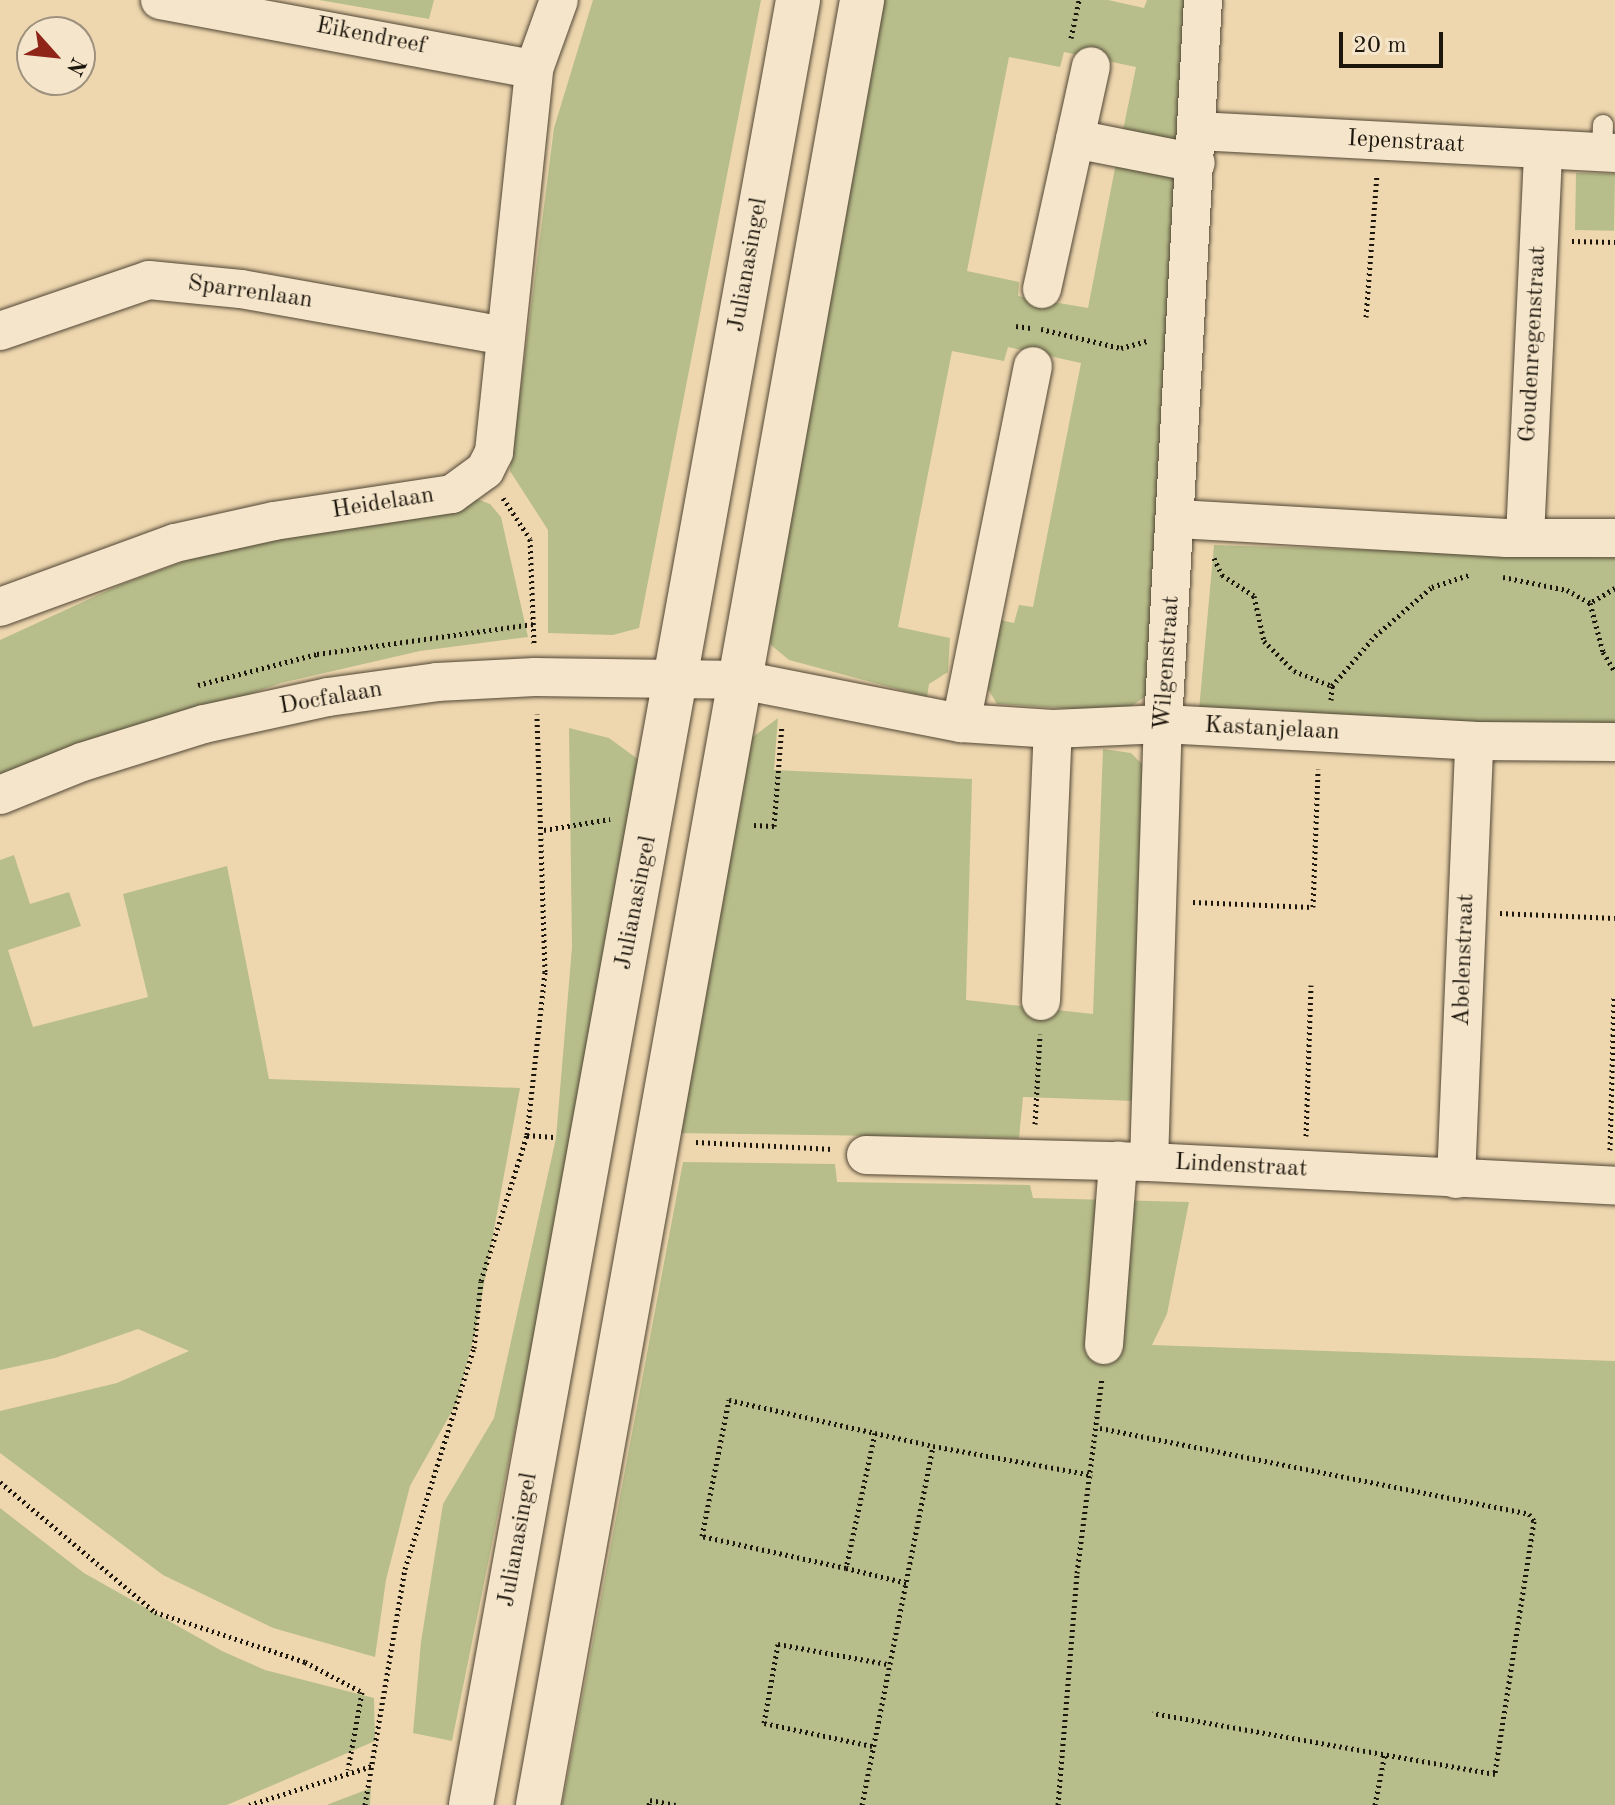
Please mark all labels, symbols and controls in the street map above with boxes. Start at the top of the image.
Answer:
street label: Eikendreef [313,12,429,62]
north arrow [16,16,96,96]
scale bar [1343,16,1447,66]
text: 20 m [1353,34,1407,58]
text: N [62,54,89,78]
street label: Iepenstraat [1346,126,1466,160]
street label: Julianasingel [723,196,775,334]
street label: Goudenregenstraat [1514,245,1554,443]
street label: Sparrenlaan [186,270,314,316]
street label: Heidelaan [330,482,436,526]
street label: Wilgenstraat [1149,595,1187,731]
street label: Docfalaan [277,676,385,722]
street label: Kastanjelaan [1204,712,1340,748]
street label: Julianasingel [610,834,664,972]
street label: Abelenstraat [1448,893,1482,1027]
street label: Lindenstraat [1174,1149,1308,1185]
street label: Julianasingel [493,1471,545,1609]

